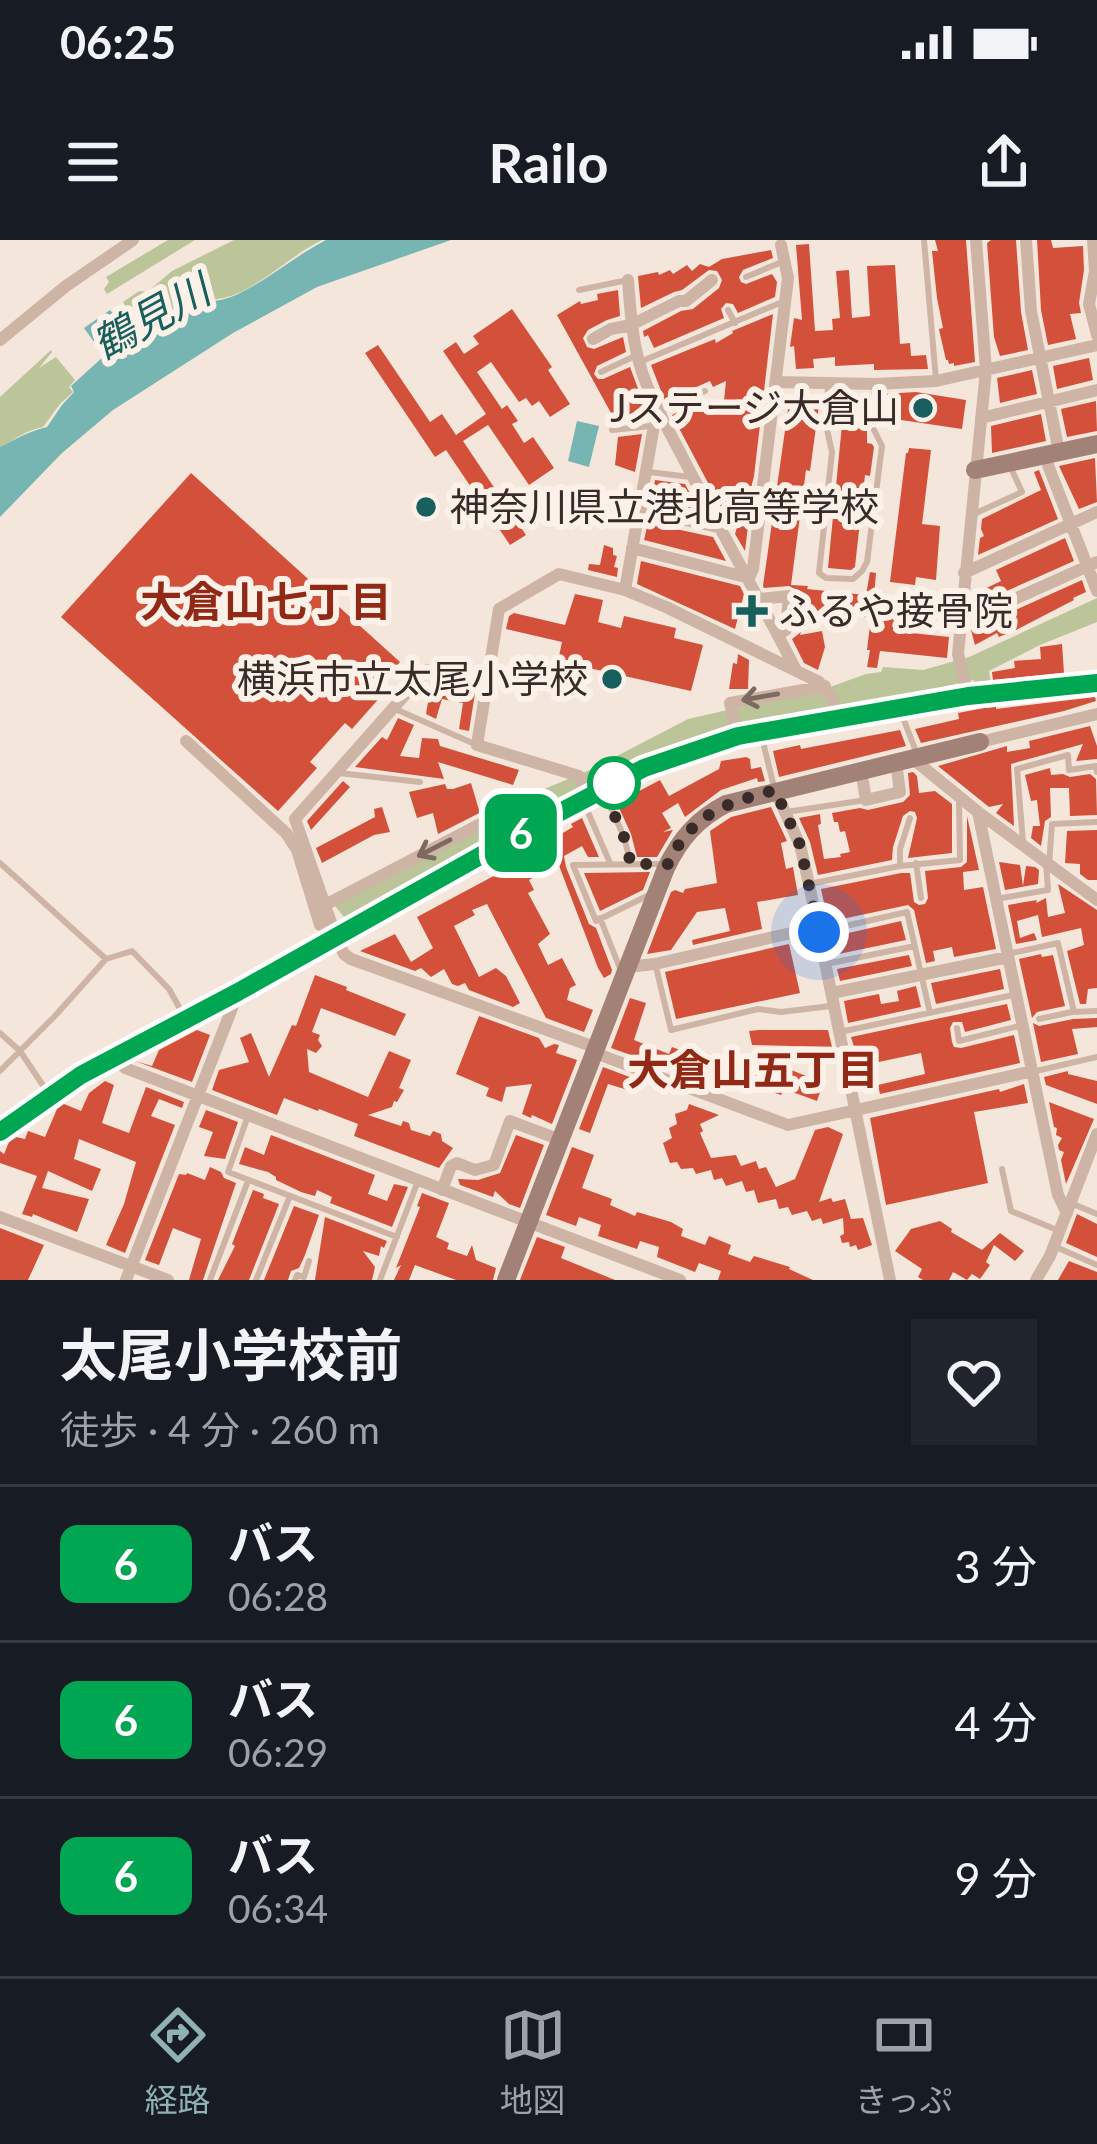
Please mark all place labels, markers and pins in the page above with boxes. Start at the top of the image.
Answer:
place label: Jステージ大倉山 [610,384,899,430]
marker: Jステージ大倉山 [910,395,936,421]
place label: 神奈川県立港北高等学校 [450,483,879,529]
marker: 神奈川県立港北高等学校 [413,494,439,520]
place label: ふるや接骨院 [779,587,1013,633]
marker: ふるや接骨院 [736,595,768,627]
place label: 横浜市立太尾小学校 [237,655,588,701]
marker: 横浜市立太尾小学校 [599,666,625,692]
unlabelled marker [589,758,639,808]

